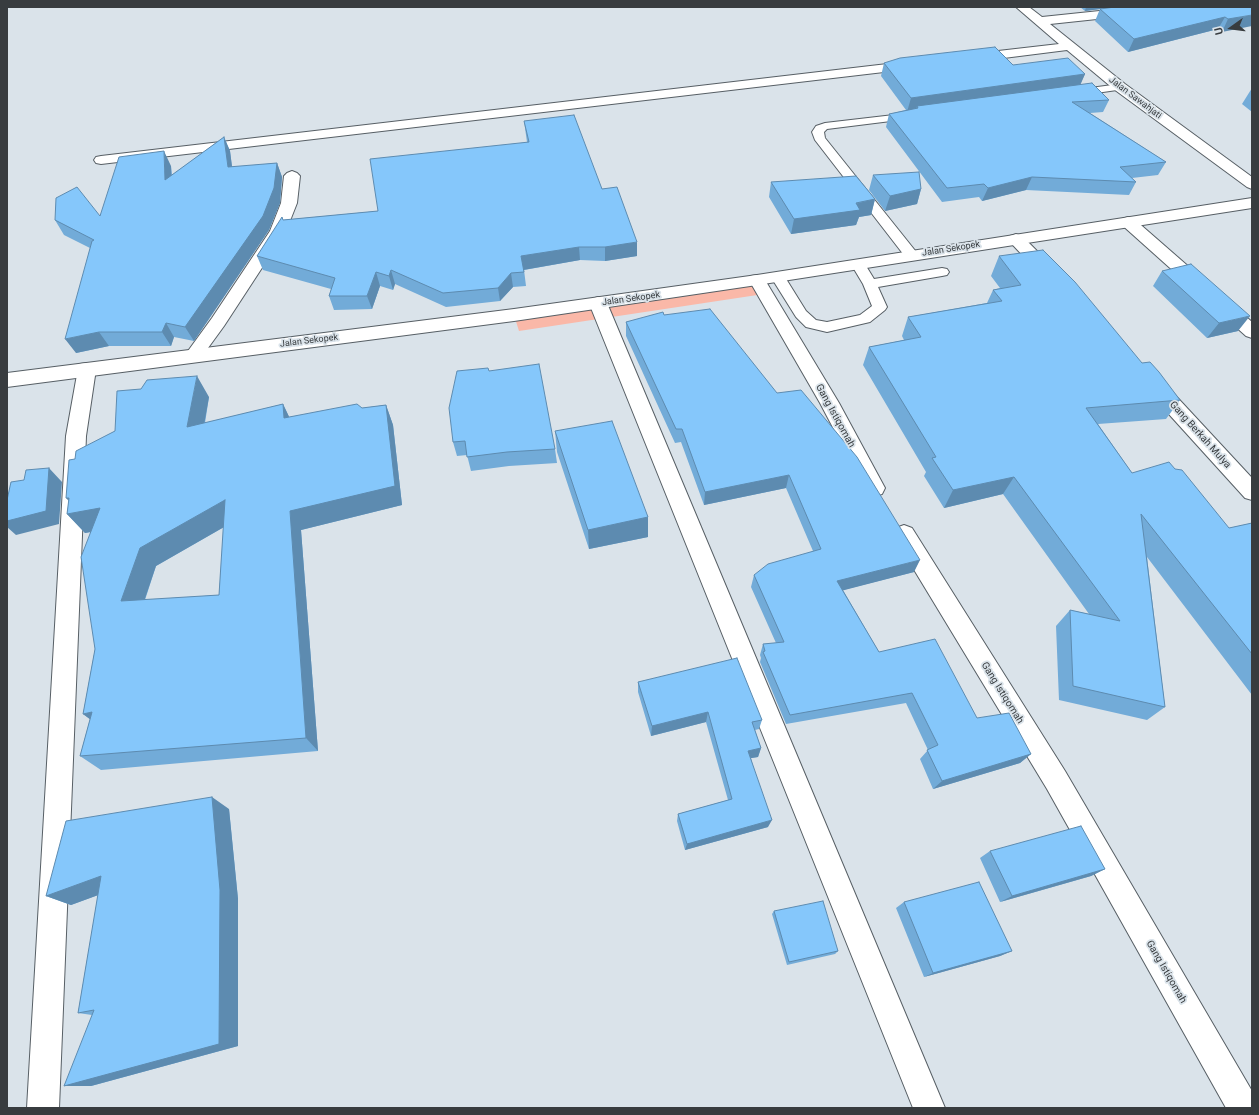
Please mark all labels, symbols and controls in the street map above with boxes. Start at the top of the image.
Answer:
north arrow [1211,8,1251,48]
text: U [1212,26,1226,36]
street label: Jalan Sawahjati [1107,75,1163,121]
street label: Jalan Sekopek [921,239,981,259]
street label: Jalan Sekopek [601,290,661,308]
street label: Jalan Sekopek [279,332,339,350]
street label: Gang Istiqomah [813,382,857,450]
street label: Gang Berkah Mulya [1167,399,1233,471]
street label: Gang Istiqomah [978,660,1026,726]
street label: Gang Istiqomah [1143,938,1189,1006]

